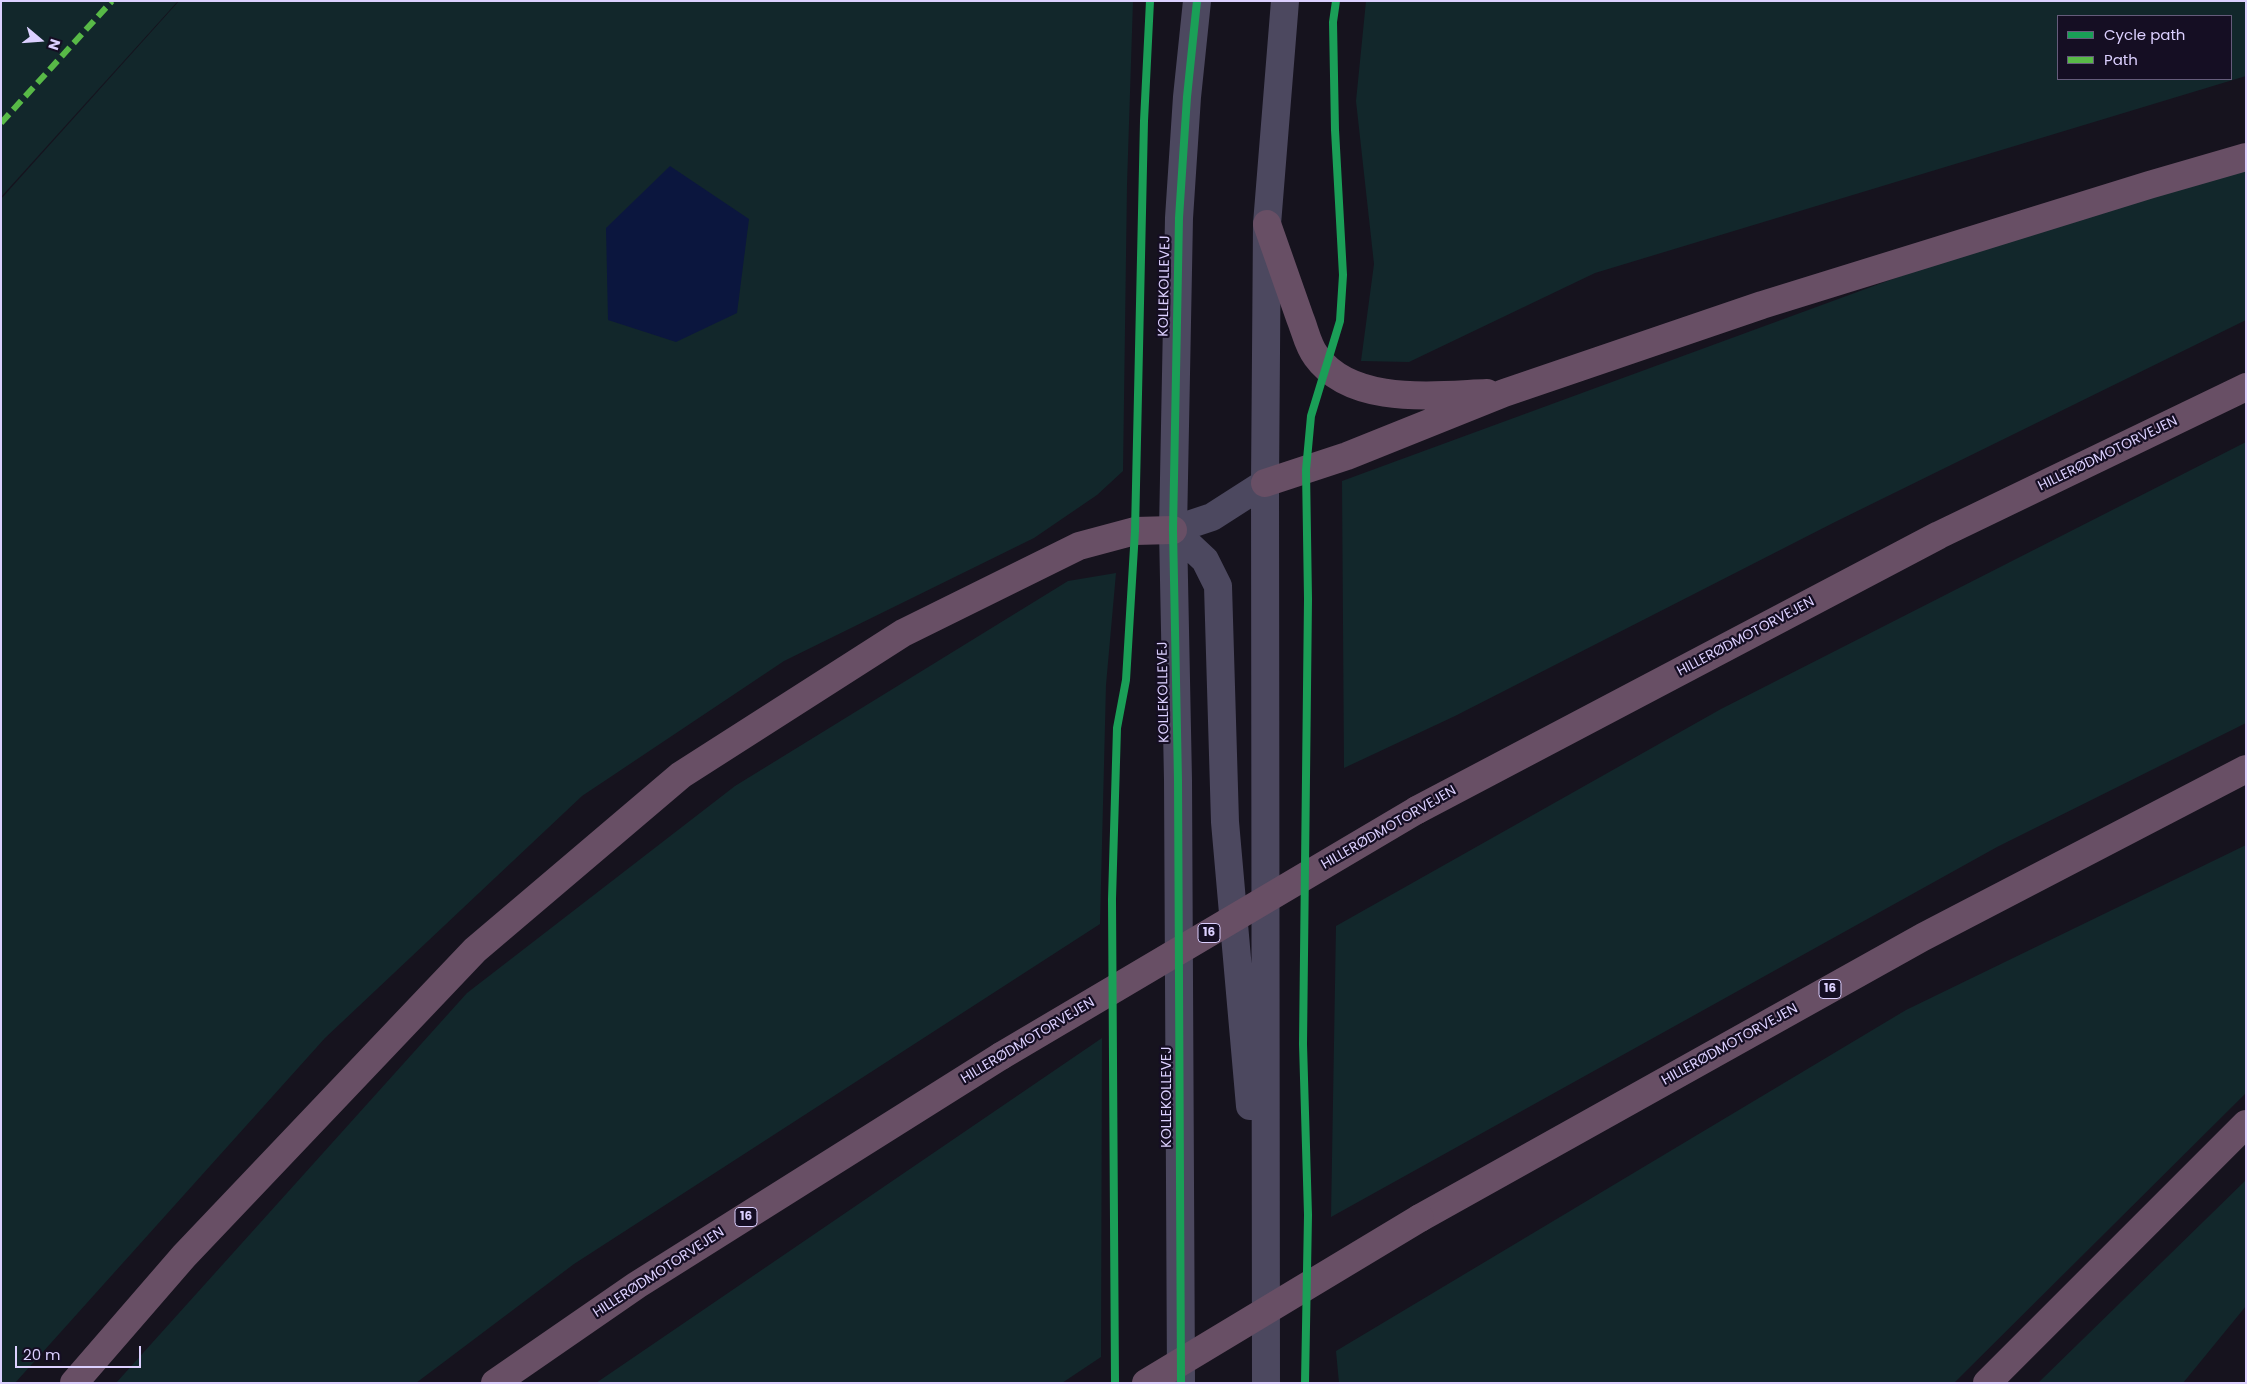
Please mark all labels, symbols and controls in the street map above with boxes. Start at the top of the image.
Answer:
north arrow [15,15,65,65]
legend [2057,15,2232,80]
text: Cycle path [2104,24,2185,45]
text: N [43,37,65,53]
text: Path [2104,49,2138,70]
street label: KOLLEKOLLEVEJ [1156,235,1174,337]
street label: HILLERØDMOTORVEJEN [2036,413,2180,495]
street label: HILLERØDMOTORVEJEN [1674,594,1818,680]
street label: KOLLEKOLLEVEJ [1155,641,1173,743]
street label: HILLERØDMOTORVEJEN [1319,782,1459,874]
road number: 16 [1198,924,1220,942]
road number: 16 [1819,980,1841,999]
street label: HILLERØDMOTORVEJEN [958,994,1098,1088]
street label: HILLERØDMOTORVEJEN [1659,1001,1801,1089]
street label: KOLLEKOLLEVEJ [1159,1046,1175,1148]
road number: 16 [735,1208,757,1226]
street label: HILLERØDMOTORVEJEN [590,1224,728,1322]
scale bar [18,1336,144,1368]
text: 20 m [23,1344,61,1365]

